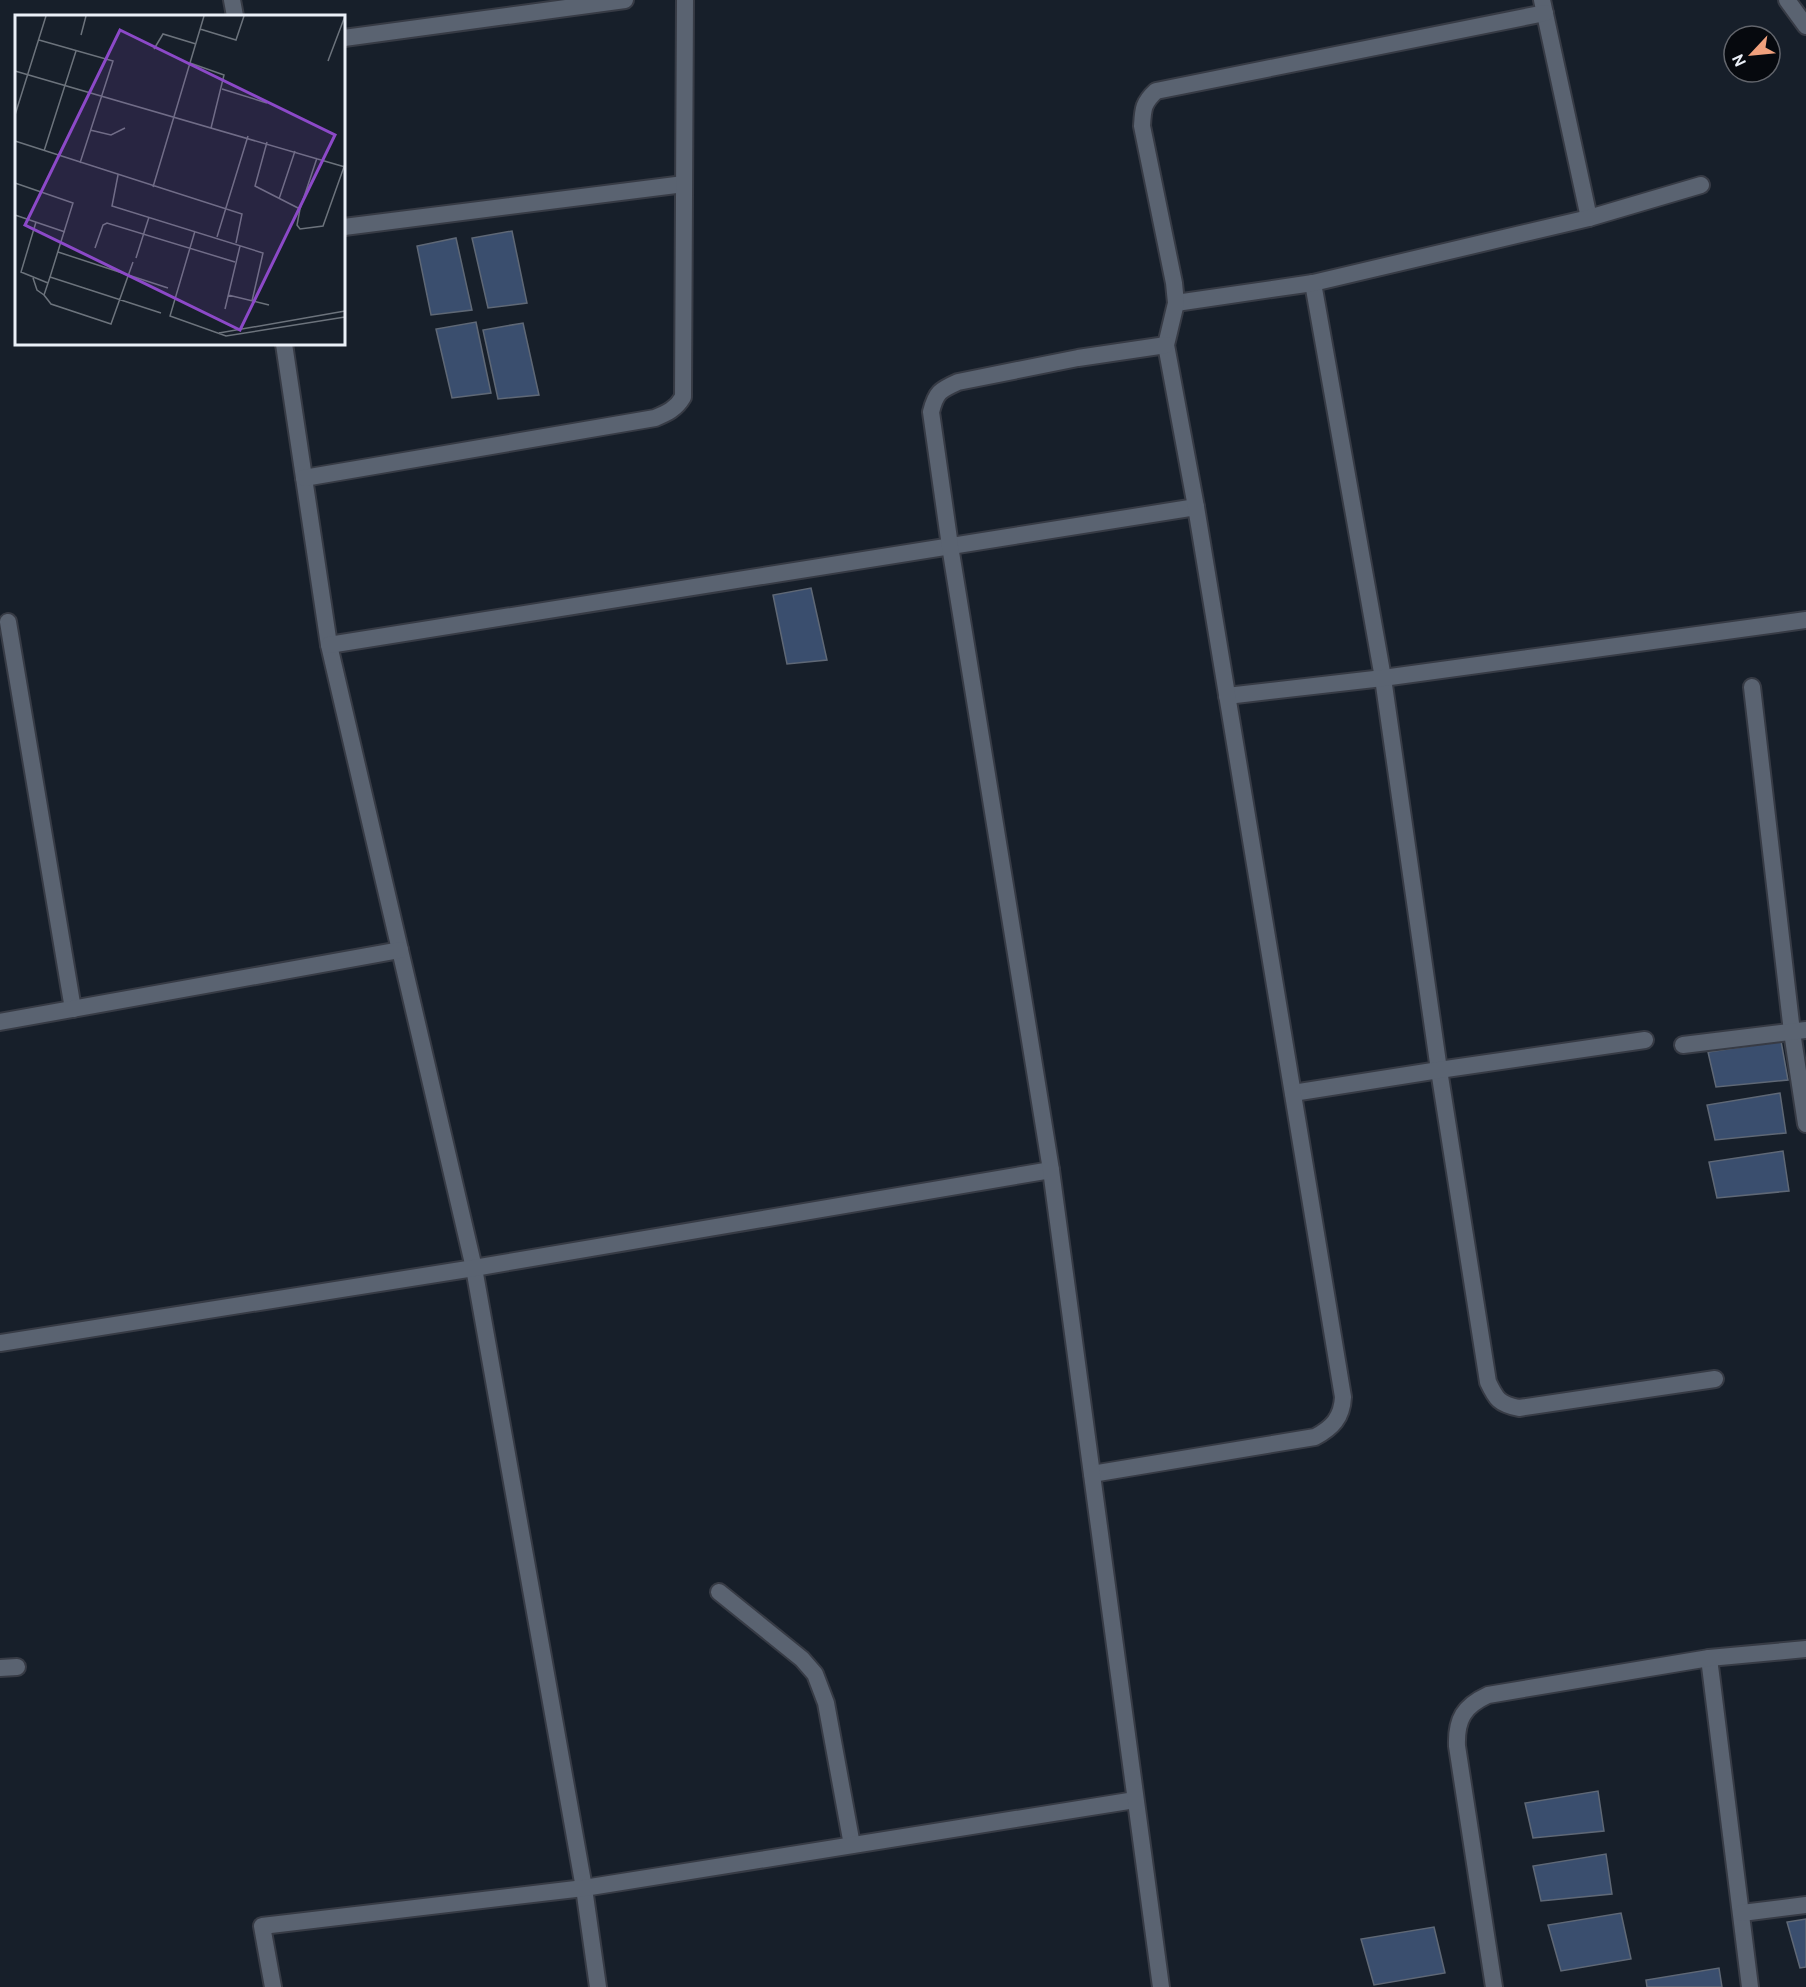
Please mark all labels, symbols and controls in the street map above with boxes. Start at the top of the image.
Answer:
inset map [15,15,345,345]
north arrow [1722,24,1782,84]
text: N [1728,51,1750,70]

